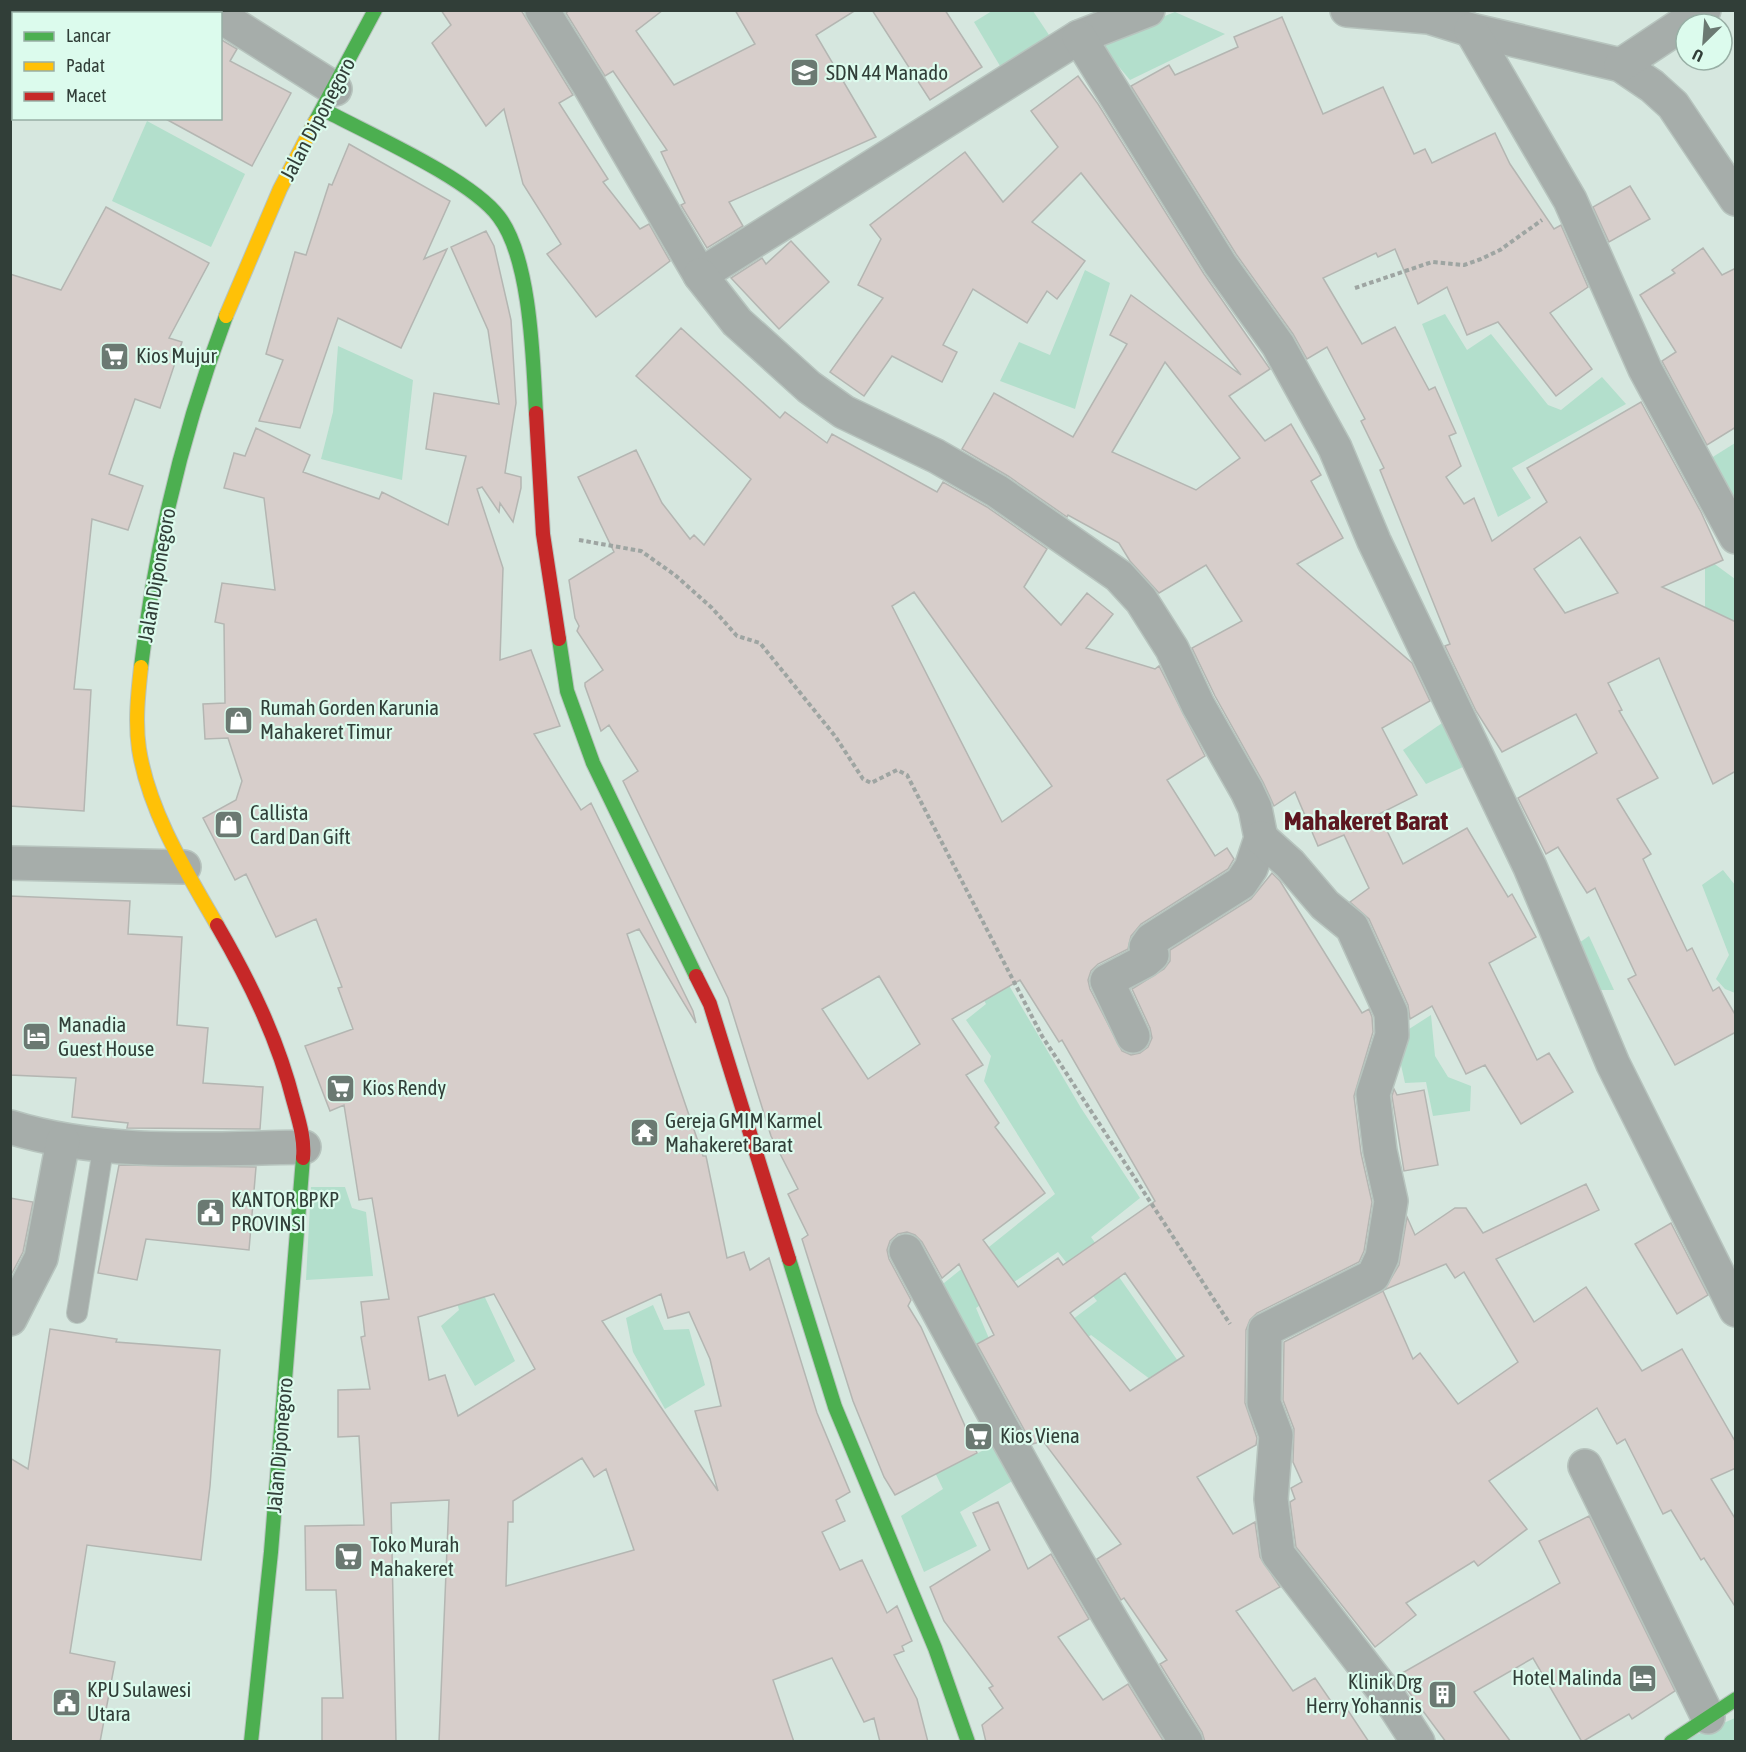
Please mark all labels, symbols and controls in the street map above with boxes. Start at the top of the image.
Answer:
legend [12,12,222,120]
north arrow [1674,12,1734,72]
text: Lancar [66,25,111,46]
text: U [1690,45,1706,66]
street label: Jalan Diponegoro [275,53,360,184]
text: Padat [66,55,105,76]
school or university icon: SDN 44 Manado [789,57,821,89]
place label: SDN 44 Manado [826,60,948,84]
text: Macet [66,85,106,106]
supermarket icon: Kios Mujur [99,340,131,372]
place label: Kios Mujur [136,343,217,367]
street label: Jalan Diponegoro [132,506,180,644]
place label: Rumah Gorden Karunia Mahakeret Timur [260,695,439,743]
shop icon: Rumah Gorden Karunia Mahakeret Timur [223,704,255,736]
place label: Callista Card Dan Gift [250,800,351,848]
district label: Mahakeret Barat [1284,805,1449,836]
shop icon: Callista Card Dan Gift [213,809,245,841]
place label: Manadia Guest House [58,1012,154,1060]
hotel icon: Manadia Guest House [21,1021,53,1053]
supermarket icon: Kios Rendy [325,1072,357,1104]
place label: Kios Rendy [362,1075,446,1099]
place label: Gereja GMIM Karmel Mahakeret Barat [665,1108,823,1156]
temple icon: Gereja GMIM Karmel Mahakeret Barat [628,1117,660,1149]
place label: KANTOR BPKP PROVINSI [231,1187,339,1235]
public building icon: KANTOR BPKP PROVINSI [194,1196,226,1228]
street label: Jalan Diponegoro [261,1376,297,1513]
supermarket icon: Kios Viena [963,1420,995,1452]
place label: Kios Viena [1000,1423,1080,1447]
place label: Toko Murah Mahakeret [370,1532,459,1580]
supermarket icon: Toko Murah Mahakeret [333,1541,365,1573]
hotel icon: Hotel Malinda [1627,1662,1659,1694]
place label: Hotel Malinda [1512,1665,1622,1689]
place label: Klinik Drg Herry Yohannis [1306,1669,1422,1717]
place label: KPU Sulawesi Utara [87,1677,191,1725]
building icon: Klinik Drg Herry Yohannis [1427,1678,1459,1710]
public building icon: KPU Sulawesi Utara [50,1686,82,1718]

